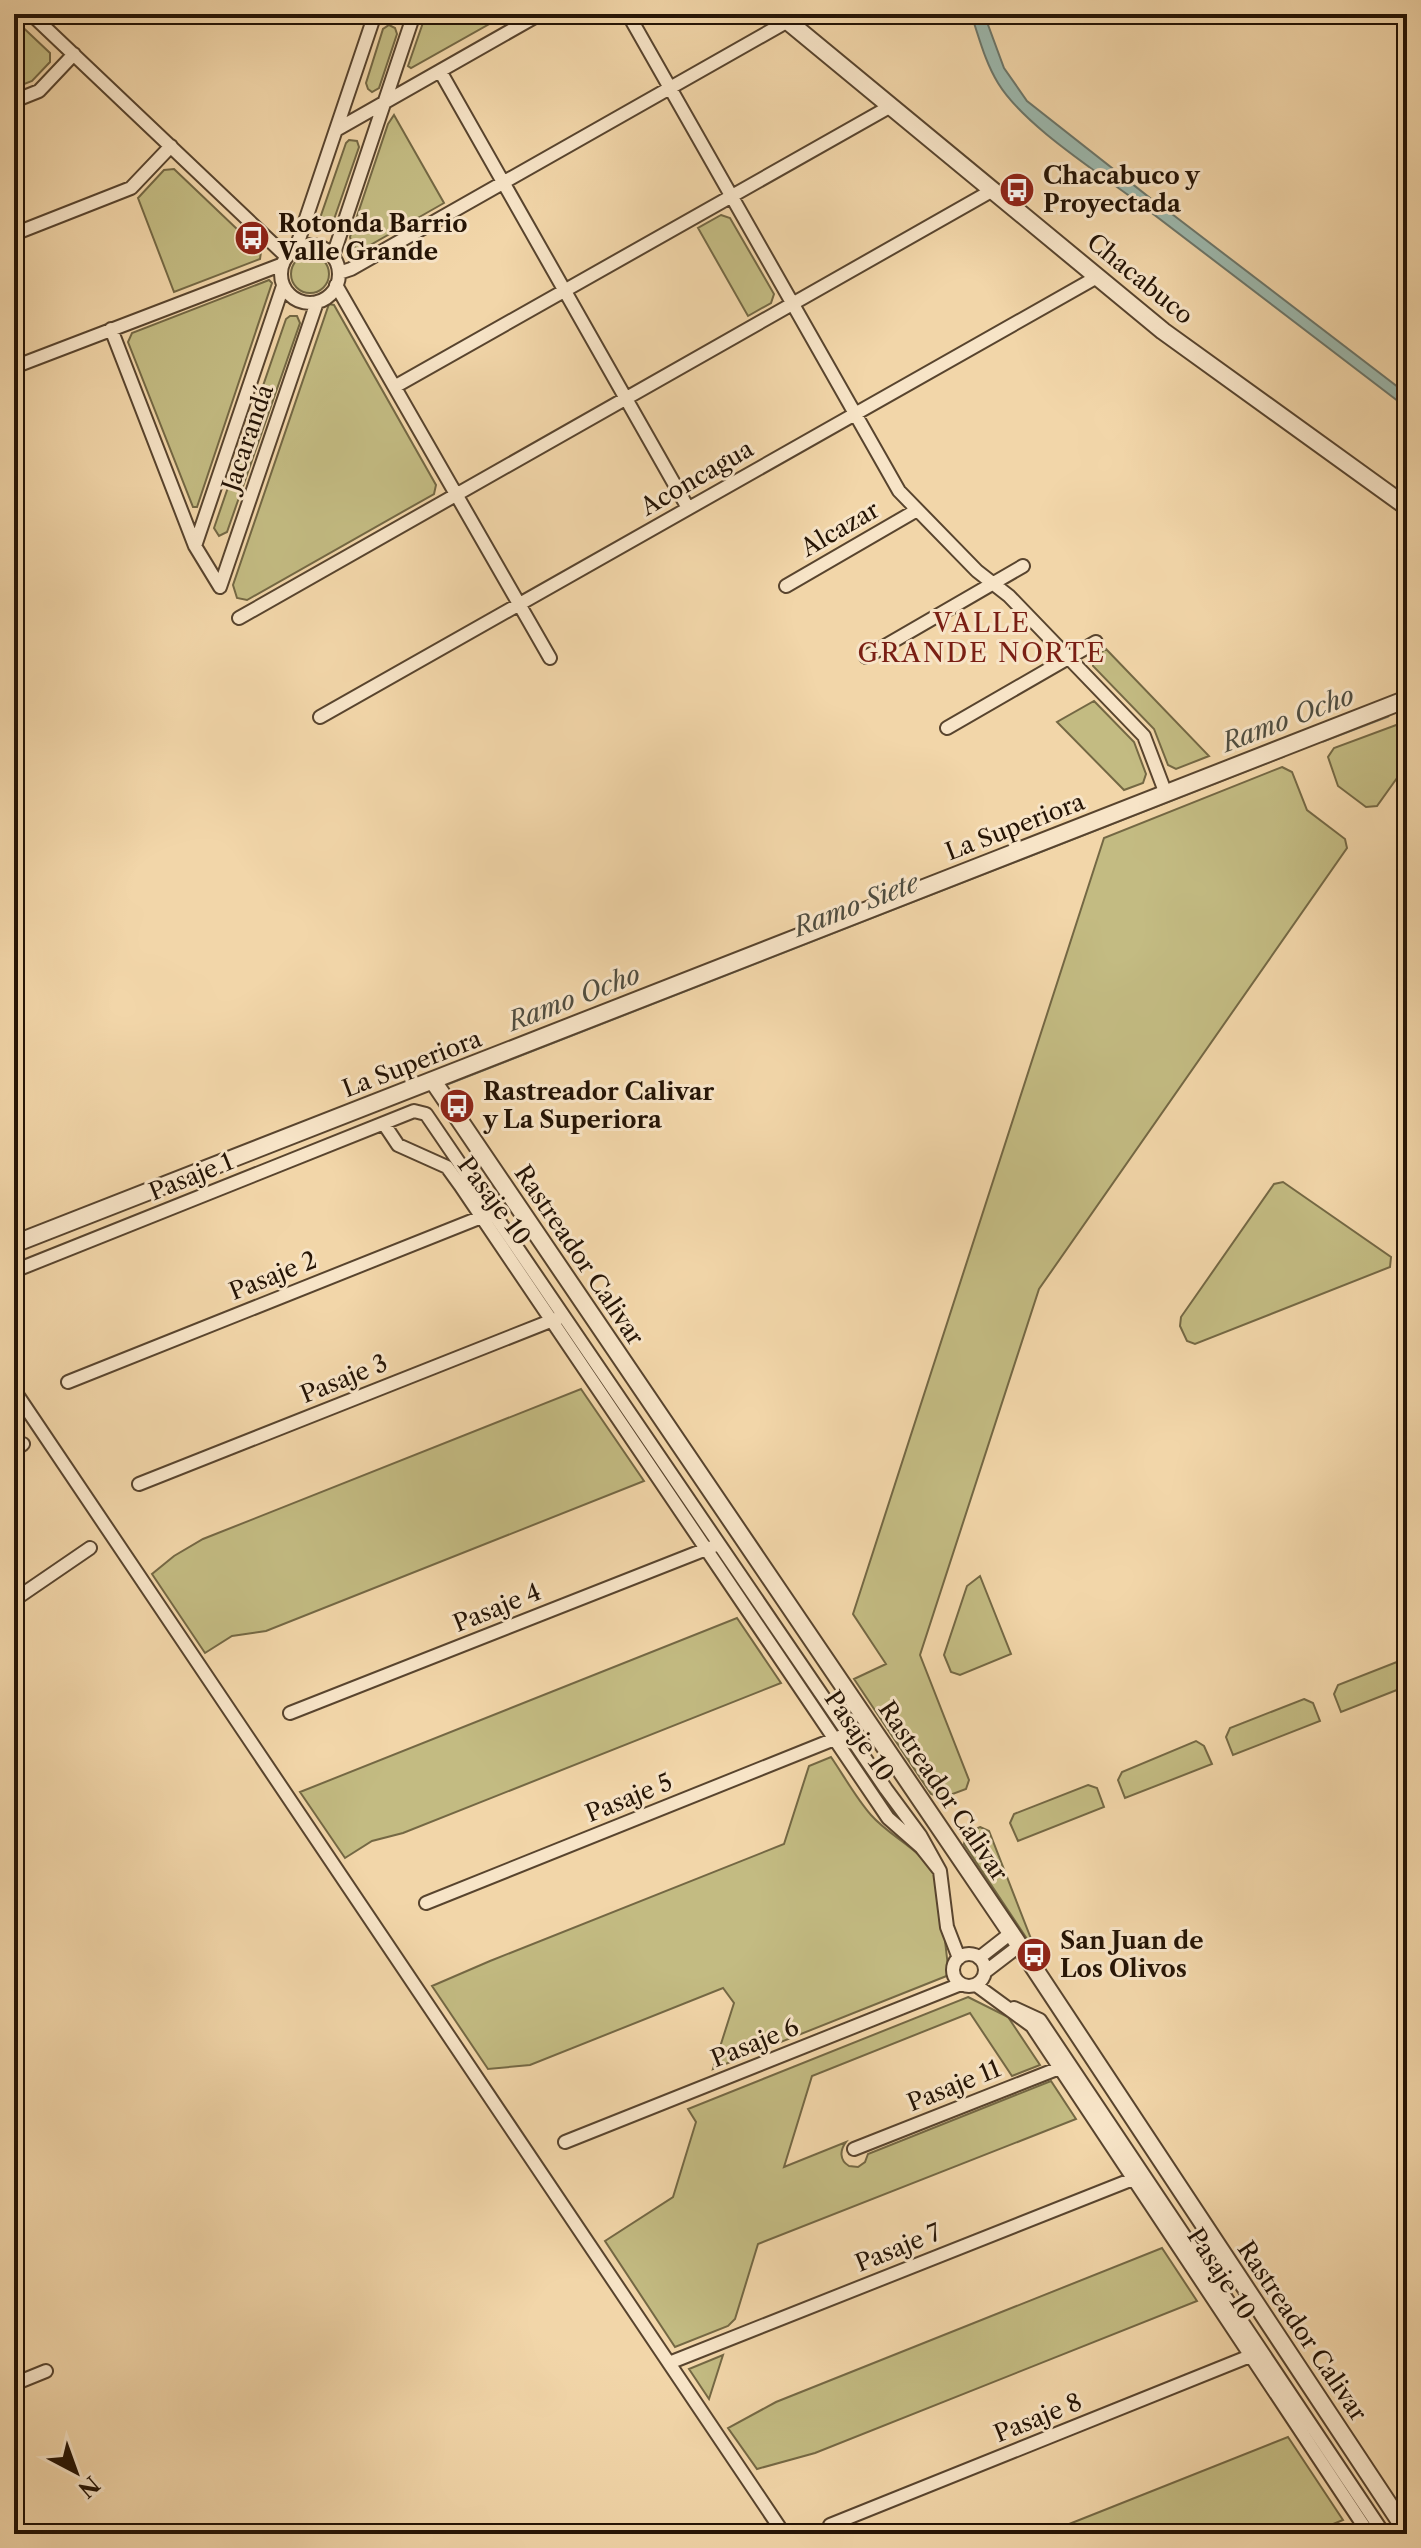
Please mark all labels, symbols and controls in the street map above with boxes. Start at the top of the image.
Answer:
place label: Chacabuco y Proyectada [1043,161,1201,218]
bus stop icon: Chacabuco y Proyectada [998,171,1036,209]
place label: Rotonda Barrio Valle Grande [277,209,468,266]
bus stop icon: Rotonda Barrio Valle Grande [233,219,271,257]
street label: Chacabuco [1081,227,1199,330]
street label: Jacarandá [214,380,279,499]
street label: Aconcagua [634,434,758,522]
street label: Alcazar [795,495,884,563]
district label: VALLE GRANDE NORTE [858,607,1106,669]
water label: Ramo Ocho [1215,679,1359,760]
street label: La Superiora [941,787,1089,866]
water label: Ramo Siete [787,866,925,944]
water label: Ramo Ocho [501,958,645,1039]
street label: La Superiora [338,1024,486,1103]
place label: Rastreador Calivar y La Superiora [482,1077,715,1134]
bus stop icon: Rastreador Calivar y La Superiora [438,1087,476,1125]
street label: Pasaje 1 [145,1147,237,1206]
street label: Pasaje 10 [452,1151,537,1251]
street label: Rastreador Calivar [508,1159,650,1350]
street label: Pasaje 2 [225,1245,321,1306]
street label: Pasaje 3 [296,1348,392,1409]
street label: Pasaje 4 [449,1577,545,1638]
street label: Pasaje 10 [819,1685,900,1787]
street label: Rastreador Calivar [872,1695,1014,1886]
street label: Pasaje 5 [581,1767,676,1828]
place label: San Juan de Los Olivos [1060,1926,1203,1983]
bus stop icon: San Juan de Los Olivos [1015,1936,1053,1974]
street label: Pasaje 6 [707,2012,803,2073]
street label: Pasaje 11 [903,2054,1005,2117]
street label: Pasaje 7 [851,2217,945,2278]
street label: Pasaje 10 [1181,2223,1262,2325]
street label: Rastreador Calivar [1231,2235,1373,2426]
street label: Pasaje 8 [990,2387,1086,2448]
north arrow [36,2432,116,2512]
text: N [73,2470,105,2503]

